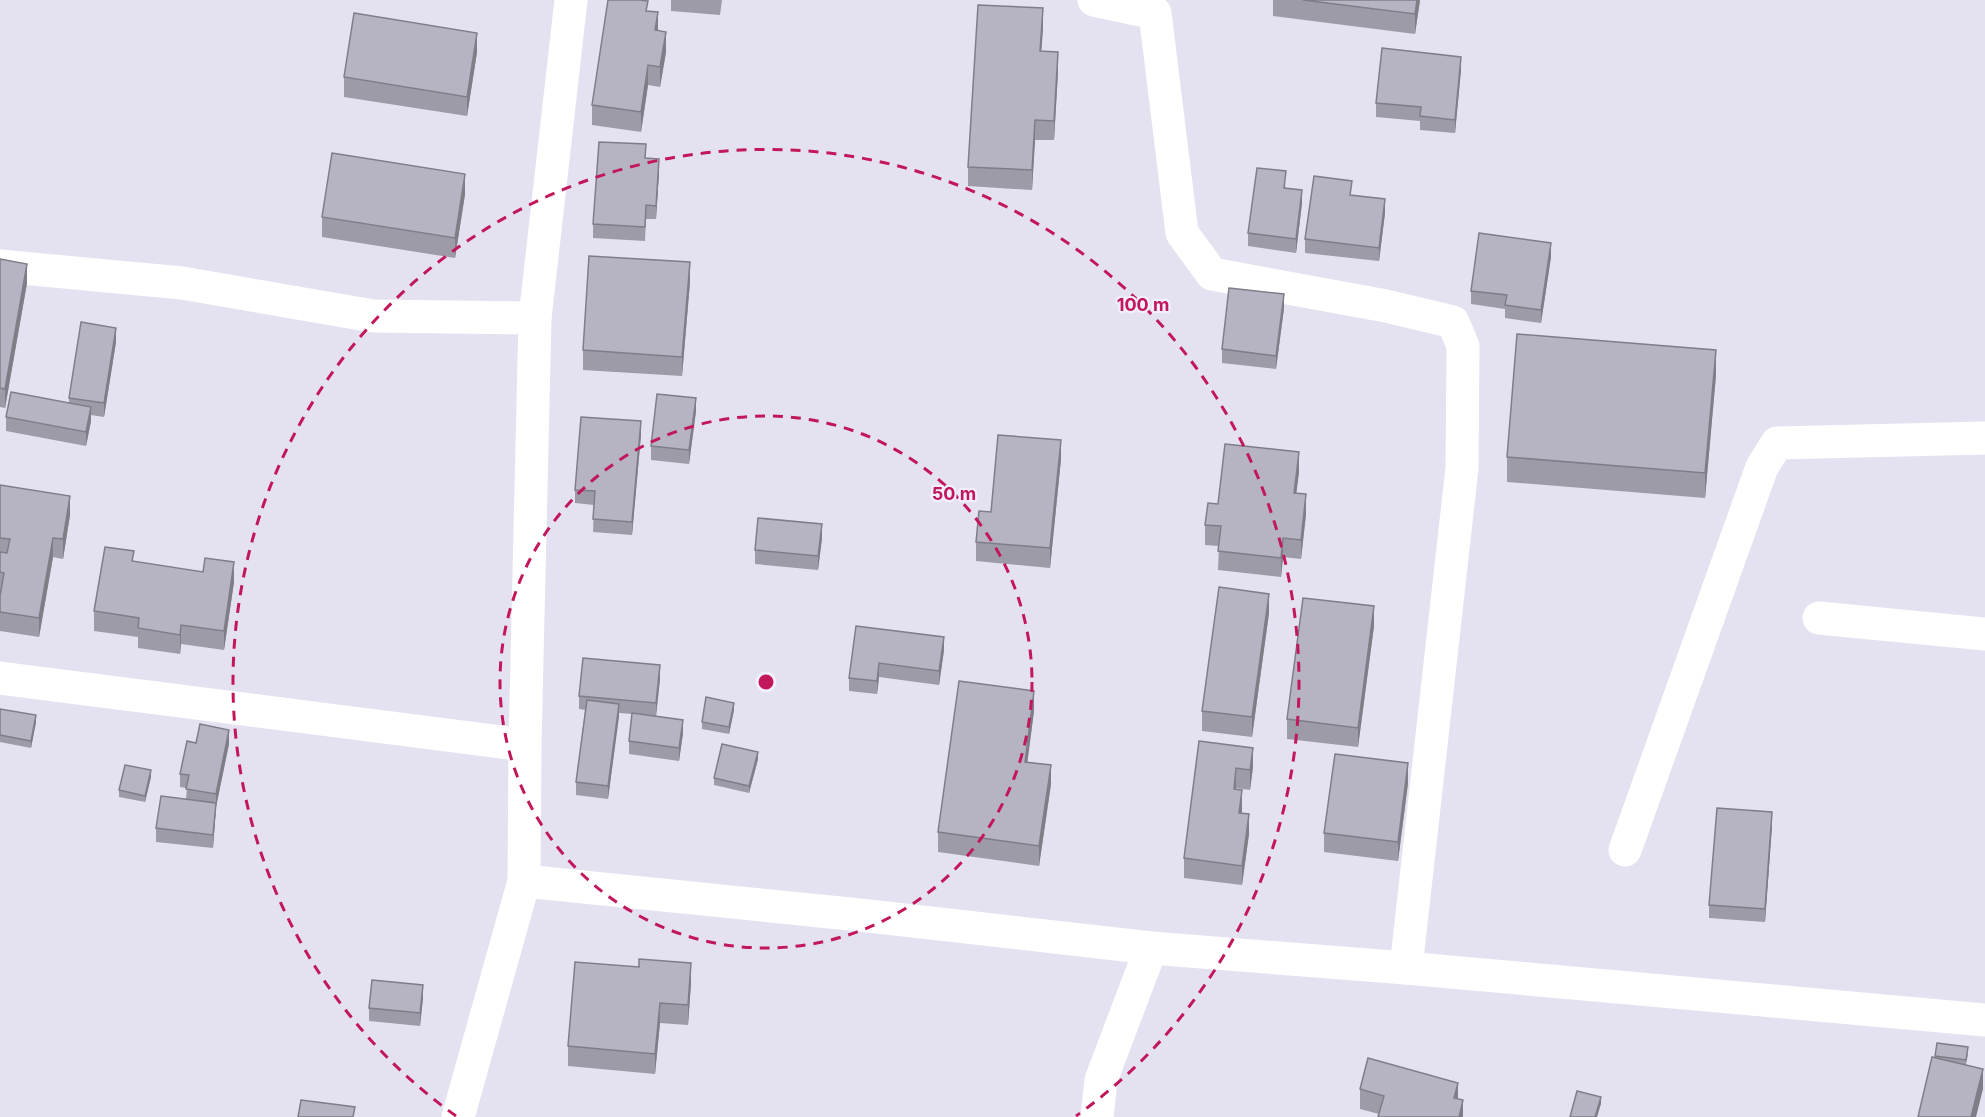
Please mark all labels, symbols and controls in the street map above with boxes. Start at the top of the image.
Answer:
text: 100 m [1117,294,1169,315]
text: 50 m [932,483,976,504]
centre of rings [756,672,776,692]

